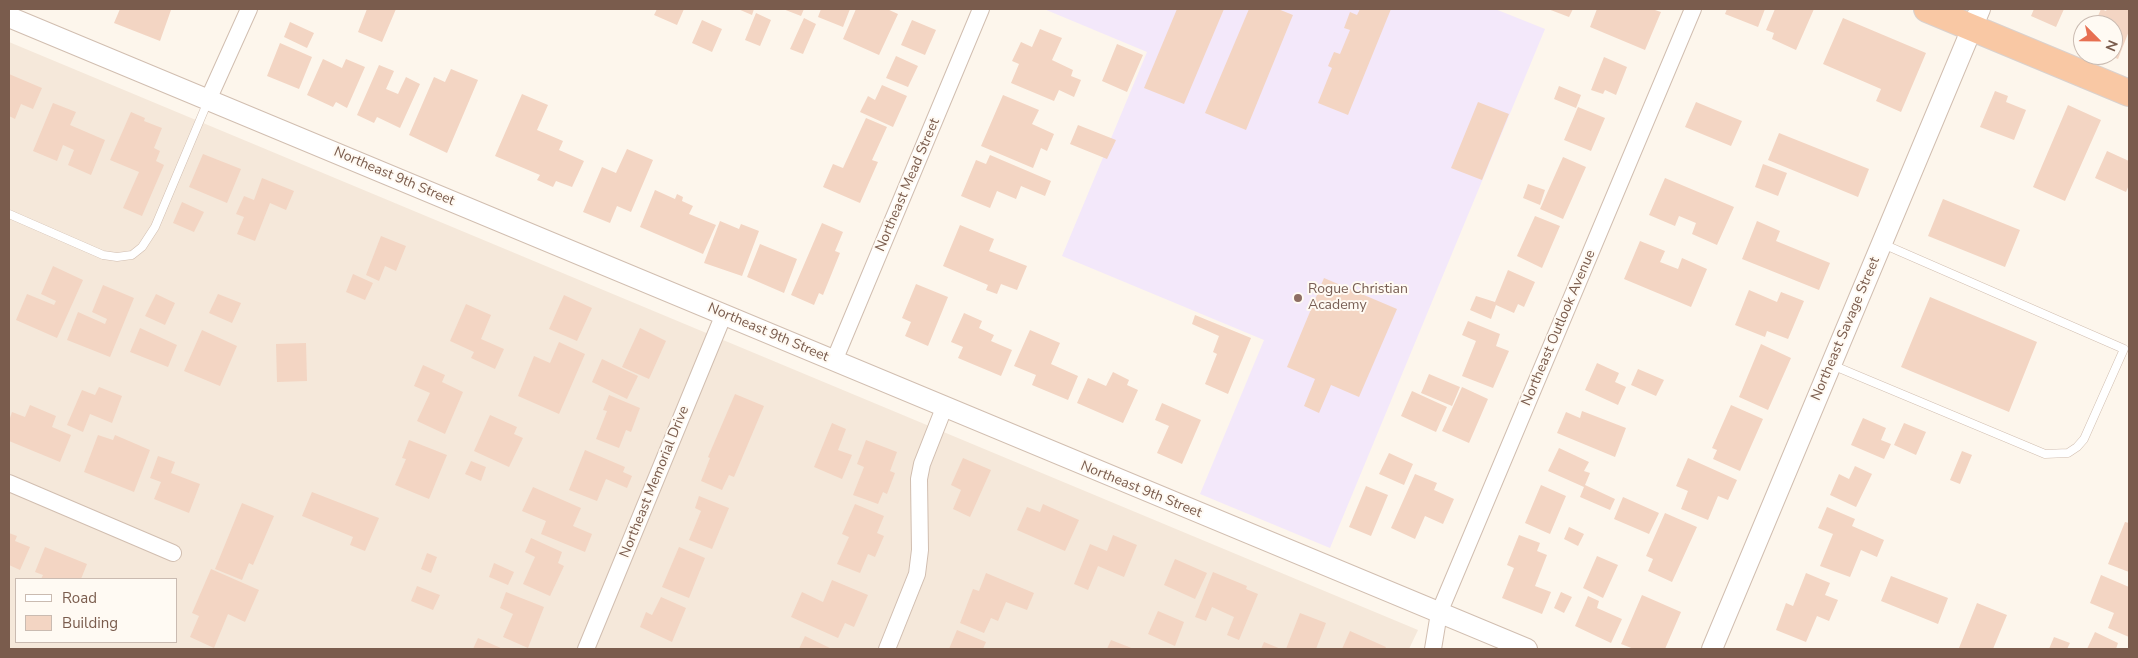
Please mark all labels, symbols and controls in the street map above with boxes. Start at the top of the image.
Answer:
north arrow [2073,15,2123,65]
text: N [2101,37,2122,54]
street label: Northeast Mead Street [872,116,944,254]
street label: Northeast 9th Street [331,144,457,210]
street label: Northeast Outlook Avenue [1518,247,1600,409]
street label: Northeast Savage Street [1808,255,1884,403]
place label: Rogue Christian Academy [1308,282,1408,314]
marker: Rogue Christian Academy [1292,292,1304,304]
street label: Northeast 9th Street [705,300,831,366]
street label: Northeast Memorial Drive [617,404,693,560]
street label: Northeast 9th Street [1078,458,1204,522]
legend [15,578,178,643]
text: Road [62,588,97,608]
text: Building [62,613,118,633]

